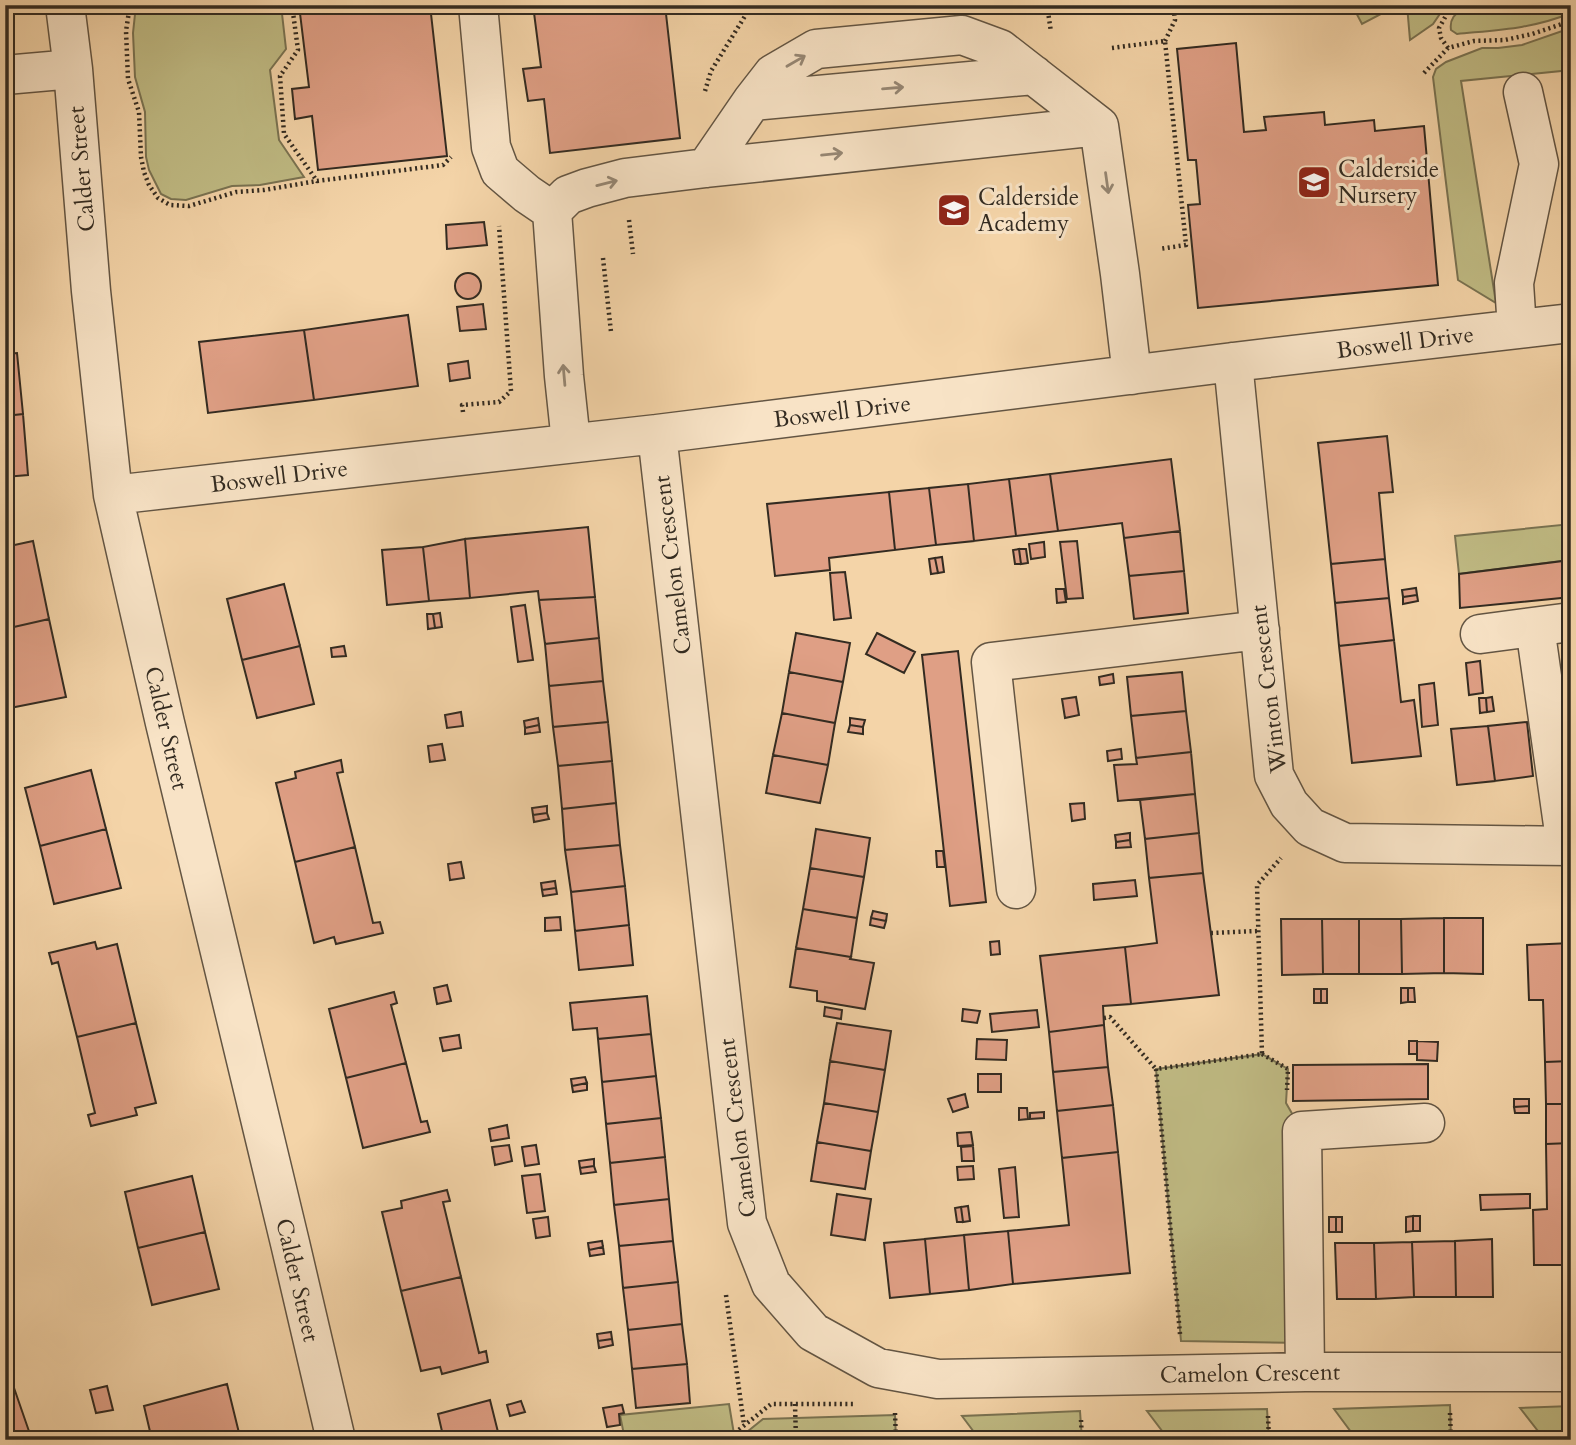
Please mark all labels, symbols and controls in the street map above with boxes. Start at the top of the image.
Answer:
one-way arrow [786,53,806,67]
one-way arrow [881,81,904,94]
street label: Calder Street [61,105,102,233]
one-way arrow [820,147,843,160]
place label: Calderside Nursery [1338,154,1439,211]
school or university icon: Calderside Nursery [1295,163,1333,201]
one-way arrow [1101,171,1114,194]
one-way arrow [595,176,618,189]
place label: Calderside Academy [978,182,1079,239]
school or university icon: Calderside Academy [935,191,973,229]
street label: Boswell Drive [1335,319,1476,366]
one-way arrow [557,364,570,386]
street label: Boswell Drive [772,388,913,435]
street label: Boswell Drive [209,453,350,500]
street label: Camelon Crescent [646,474,699,656]
street label: Winton Crescent [1243,603,1294,776]
street label: Calder Street [137,663,196,793]
street label: Camelon Crescent [711,1037,764,1219]
street label: Calder Street [268,1215,327,1345]
street label: Camelon Crescent [1160,1356,1340,1391]

